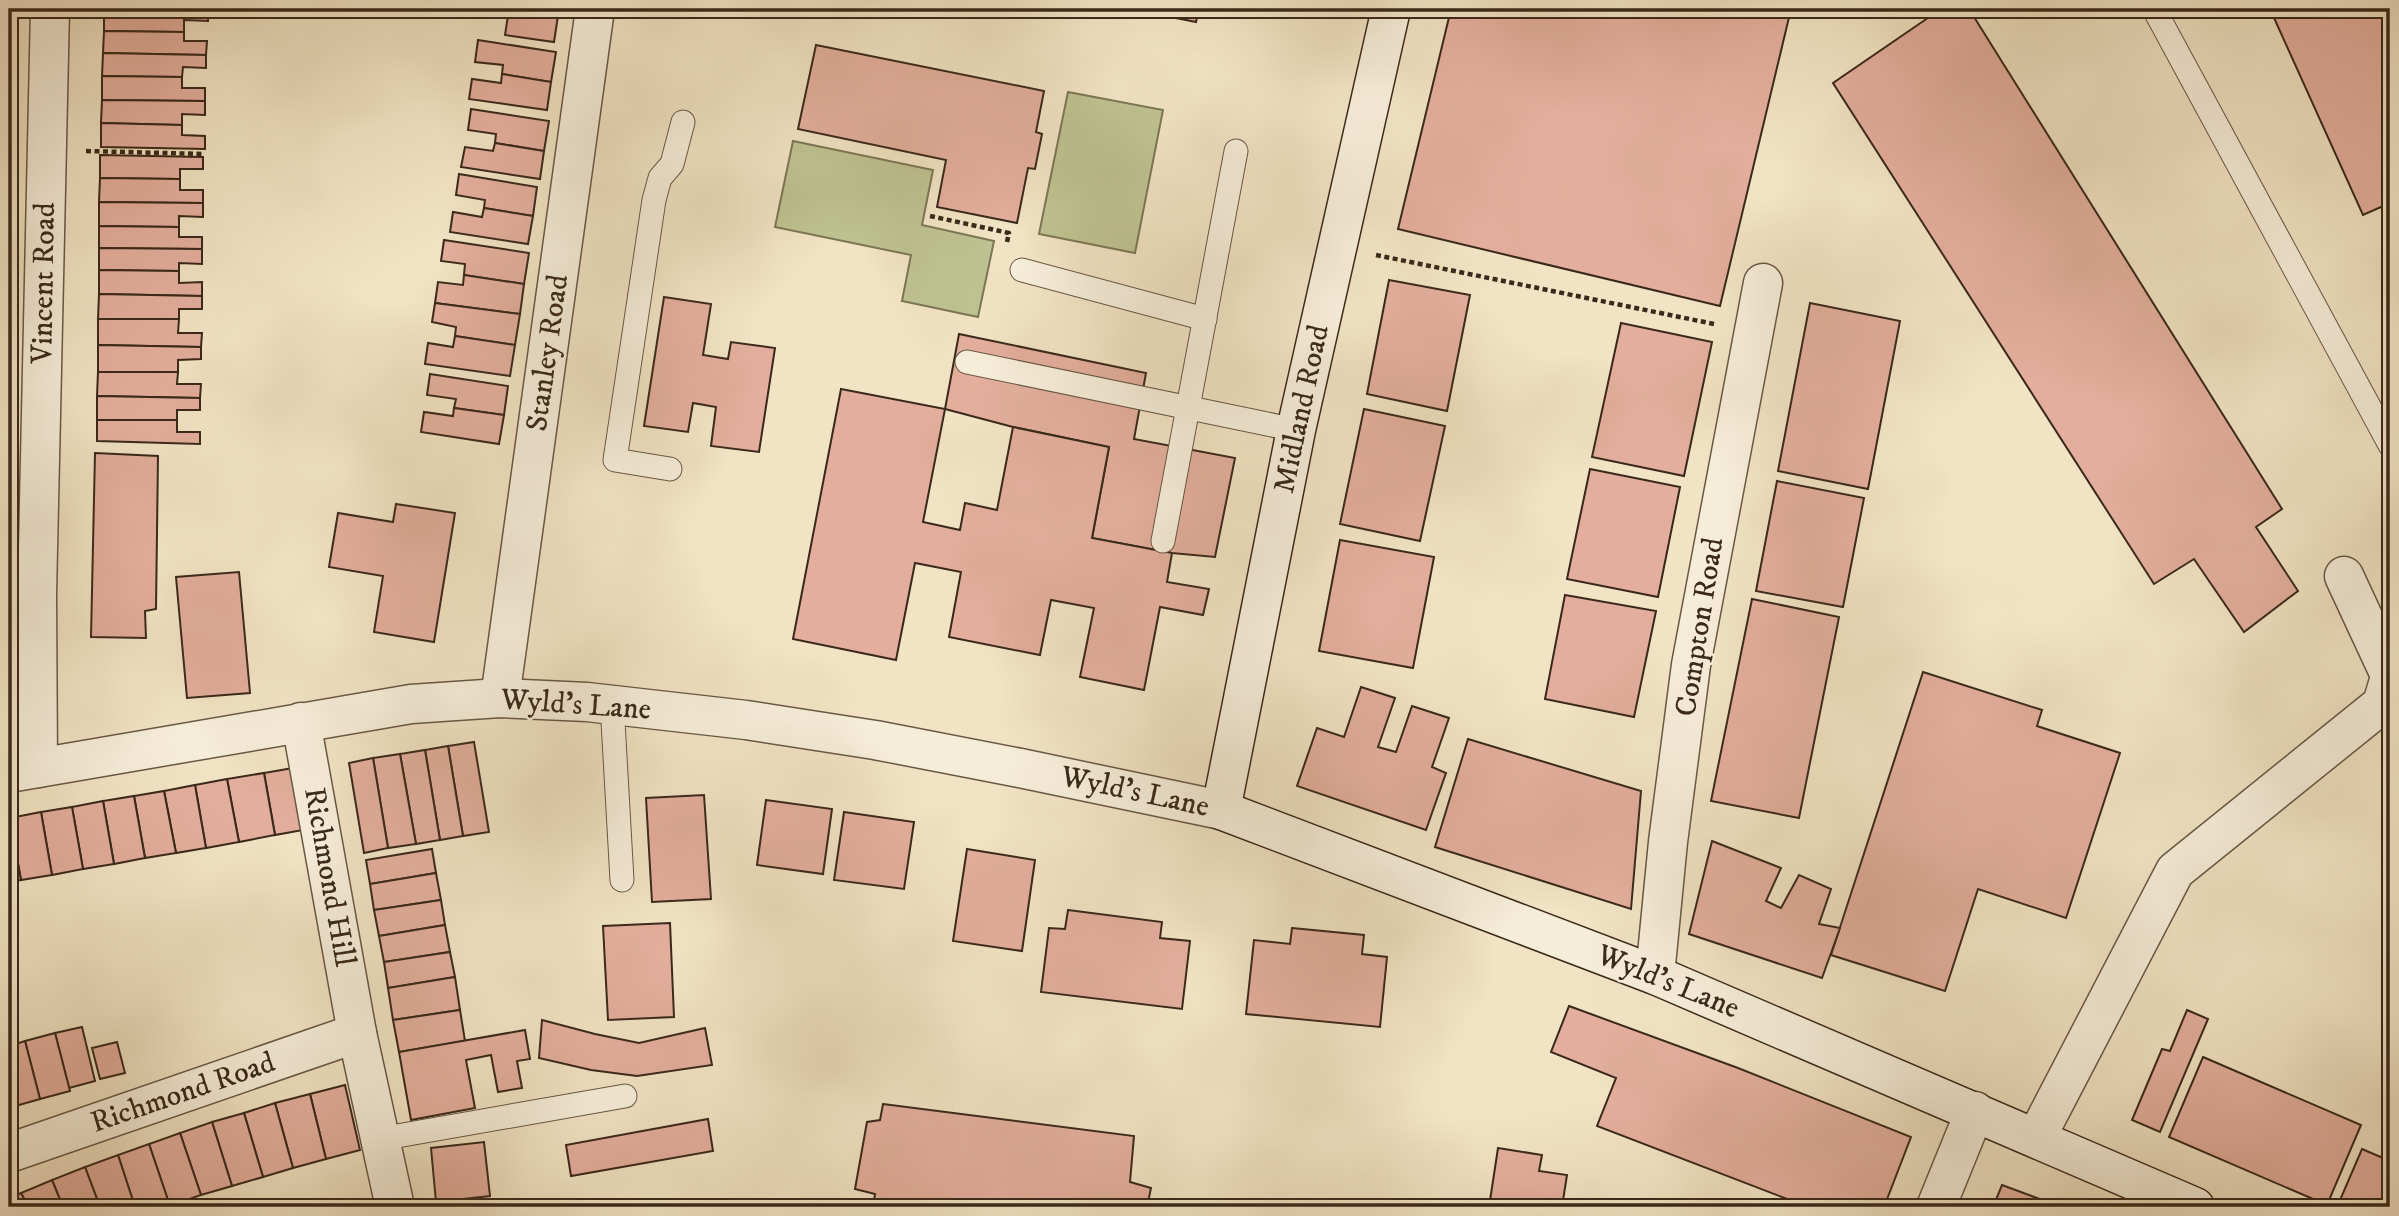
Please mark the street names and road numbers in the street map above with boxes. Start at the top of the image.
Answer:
street label: Vincent Road [24,202,64,365]
street label: Stanley Road [519,272,577,434]
street label: Midland Road [1266,322,1338,496]
street label: Compton Road [1668,535,1732,719]
street label: Wyld's Lane [499,681,652,729]
street label: Wyld's Lane [1057,758,1212,826]
street label: Richmond Hill [295,785,363,969]
street label: Wyld's Lane [1590,936,1745,1027]
street label: Richmond Road [86,1044,280,1142]

